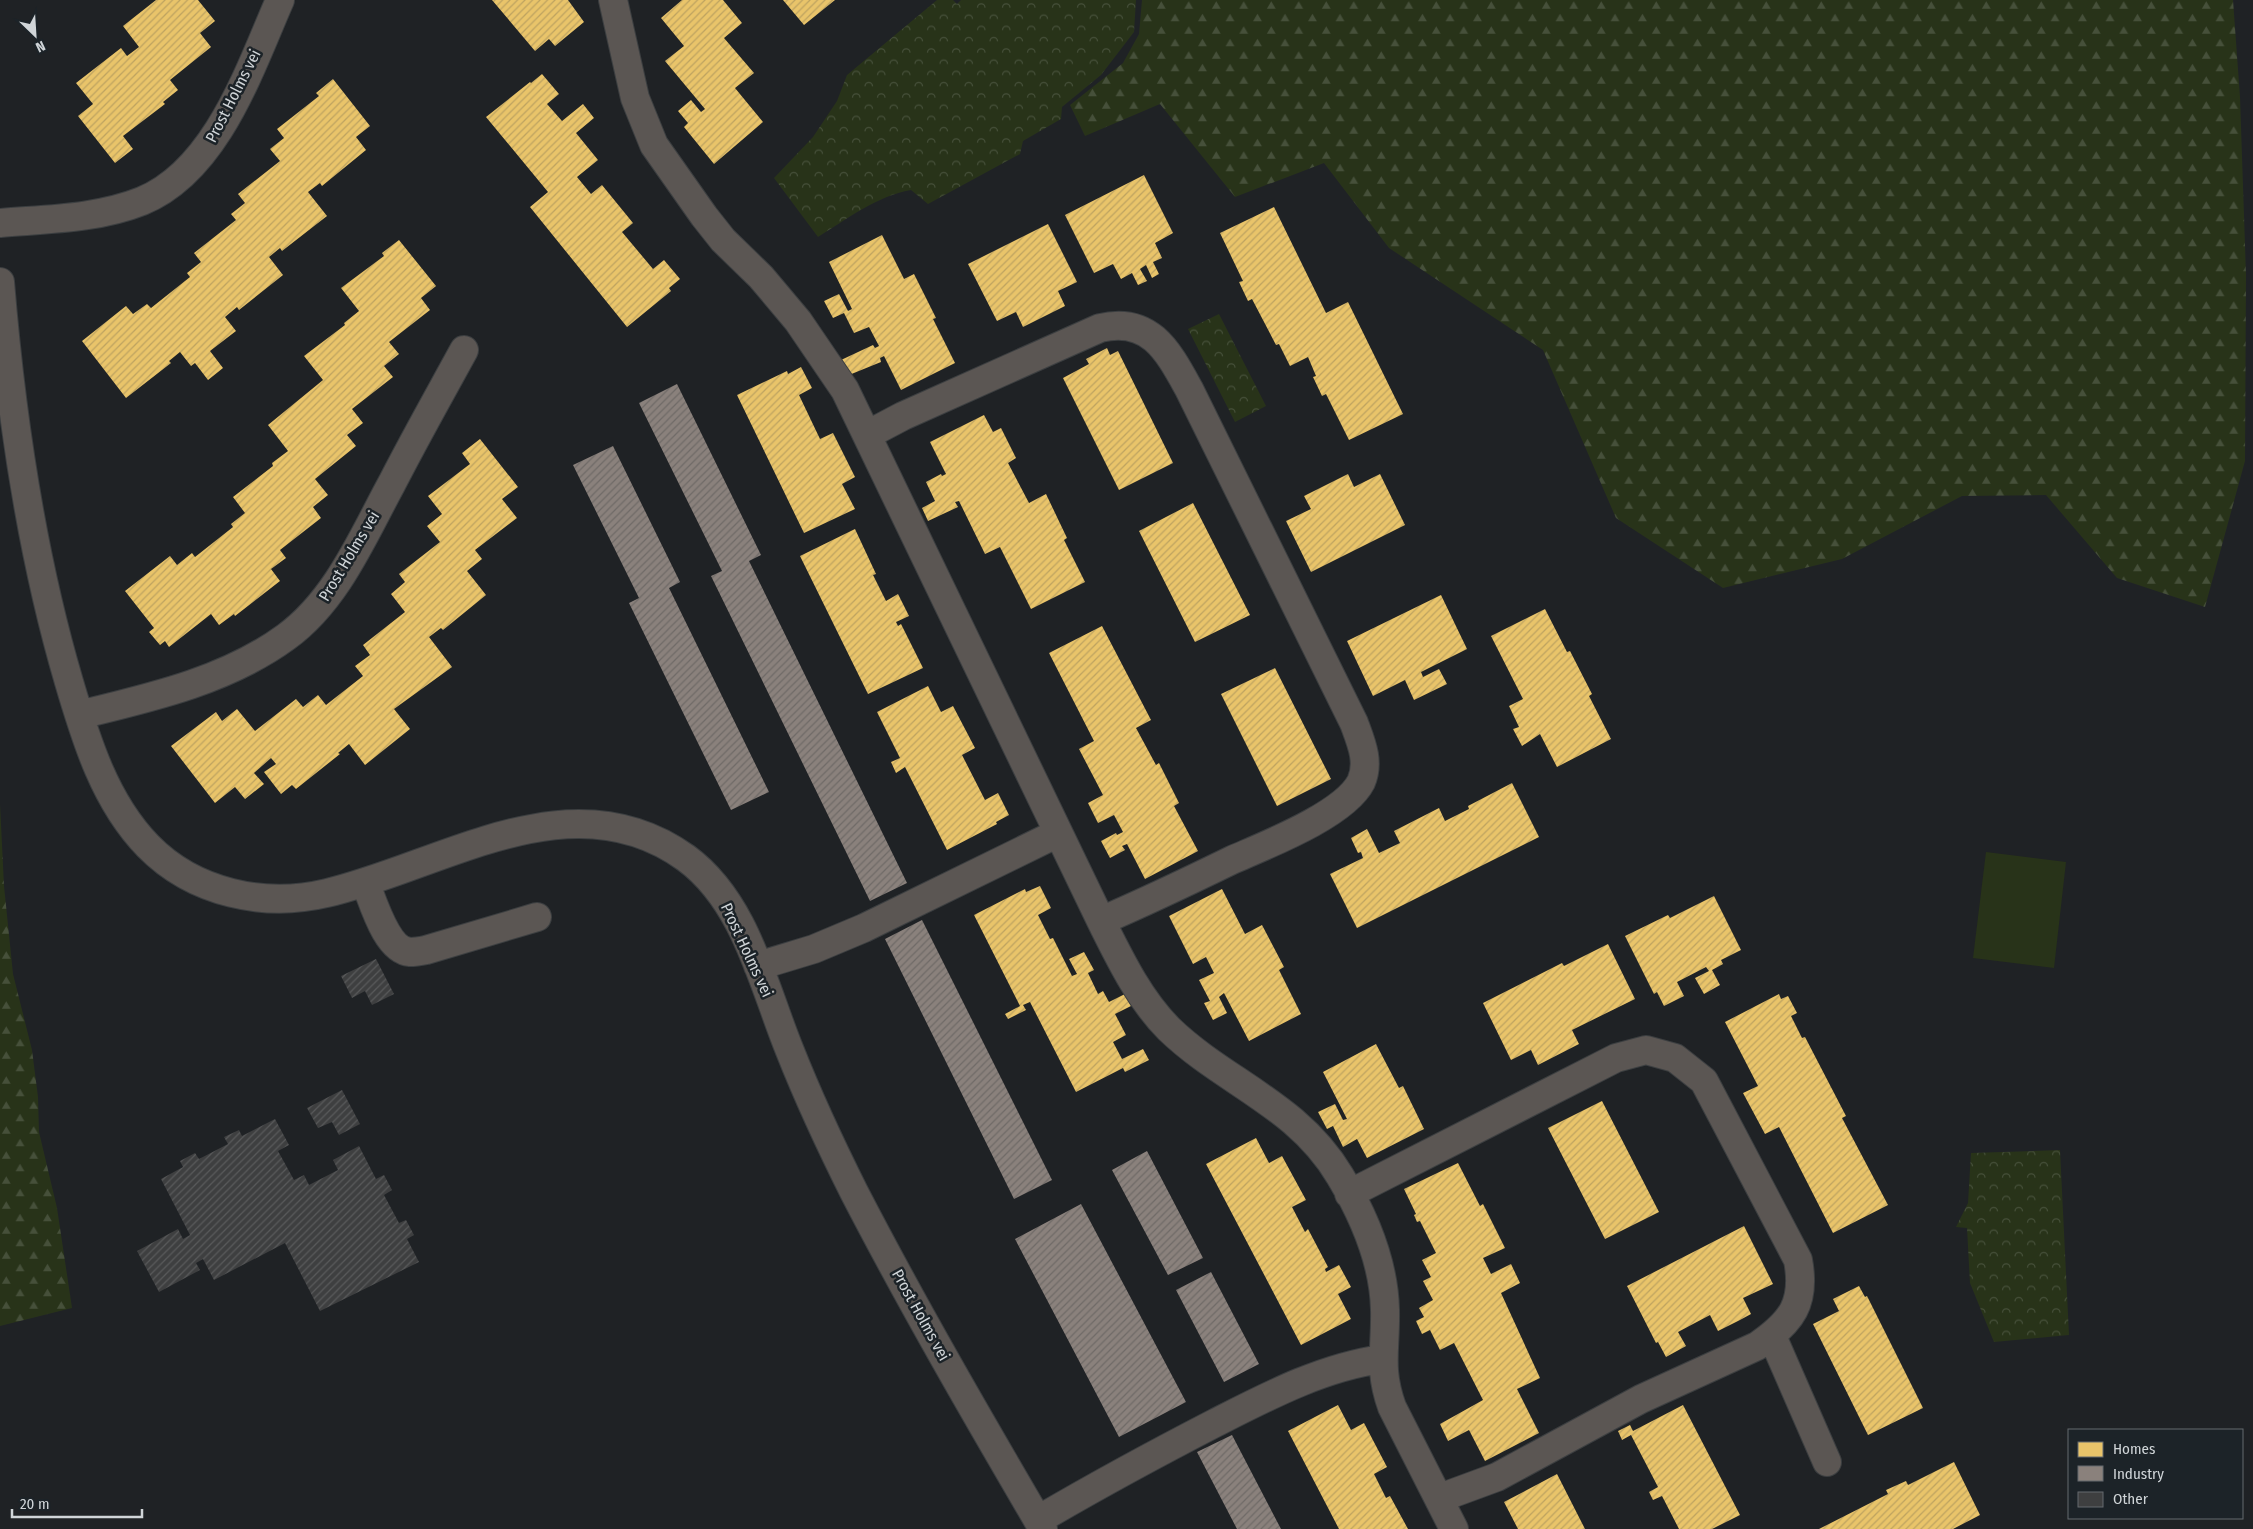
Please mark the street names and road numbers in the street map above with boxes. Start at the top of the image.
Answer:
street label: Prost Holms vei [201,46,265,146]
street label: Prost Holms vei [315,508,383,604]
street label: Prost Holms vei [717,900,777,1000]
street label: Prost Holms vei [888,1266,954,1364]

